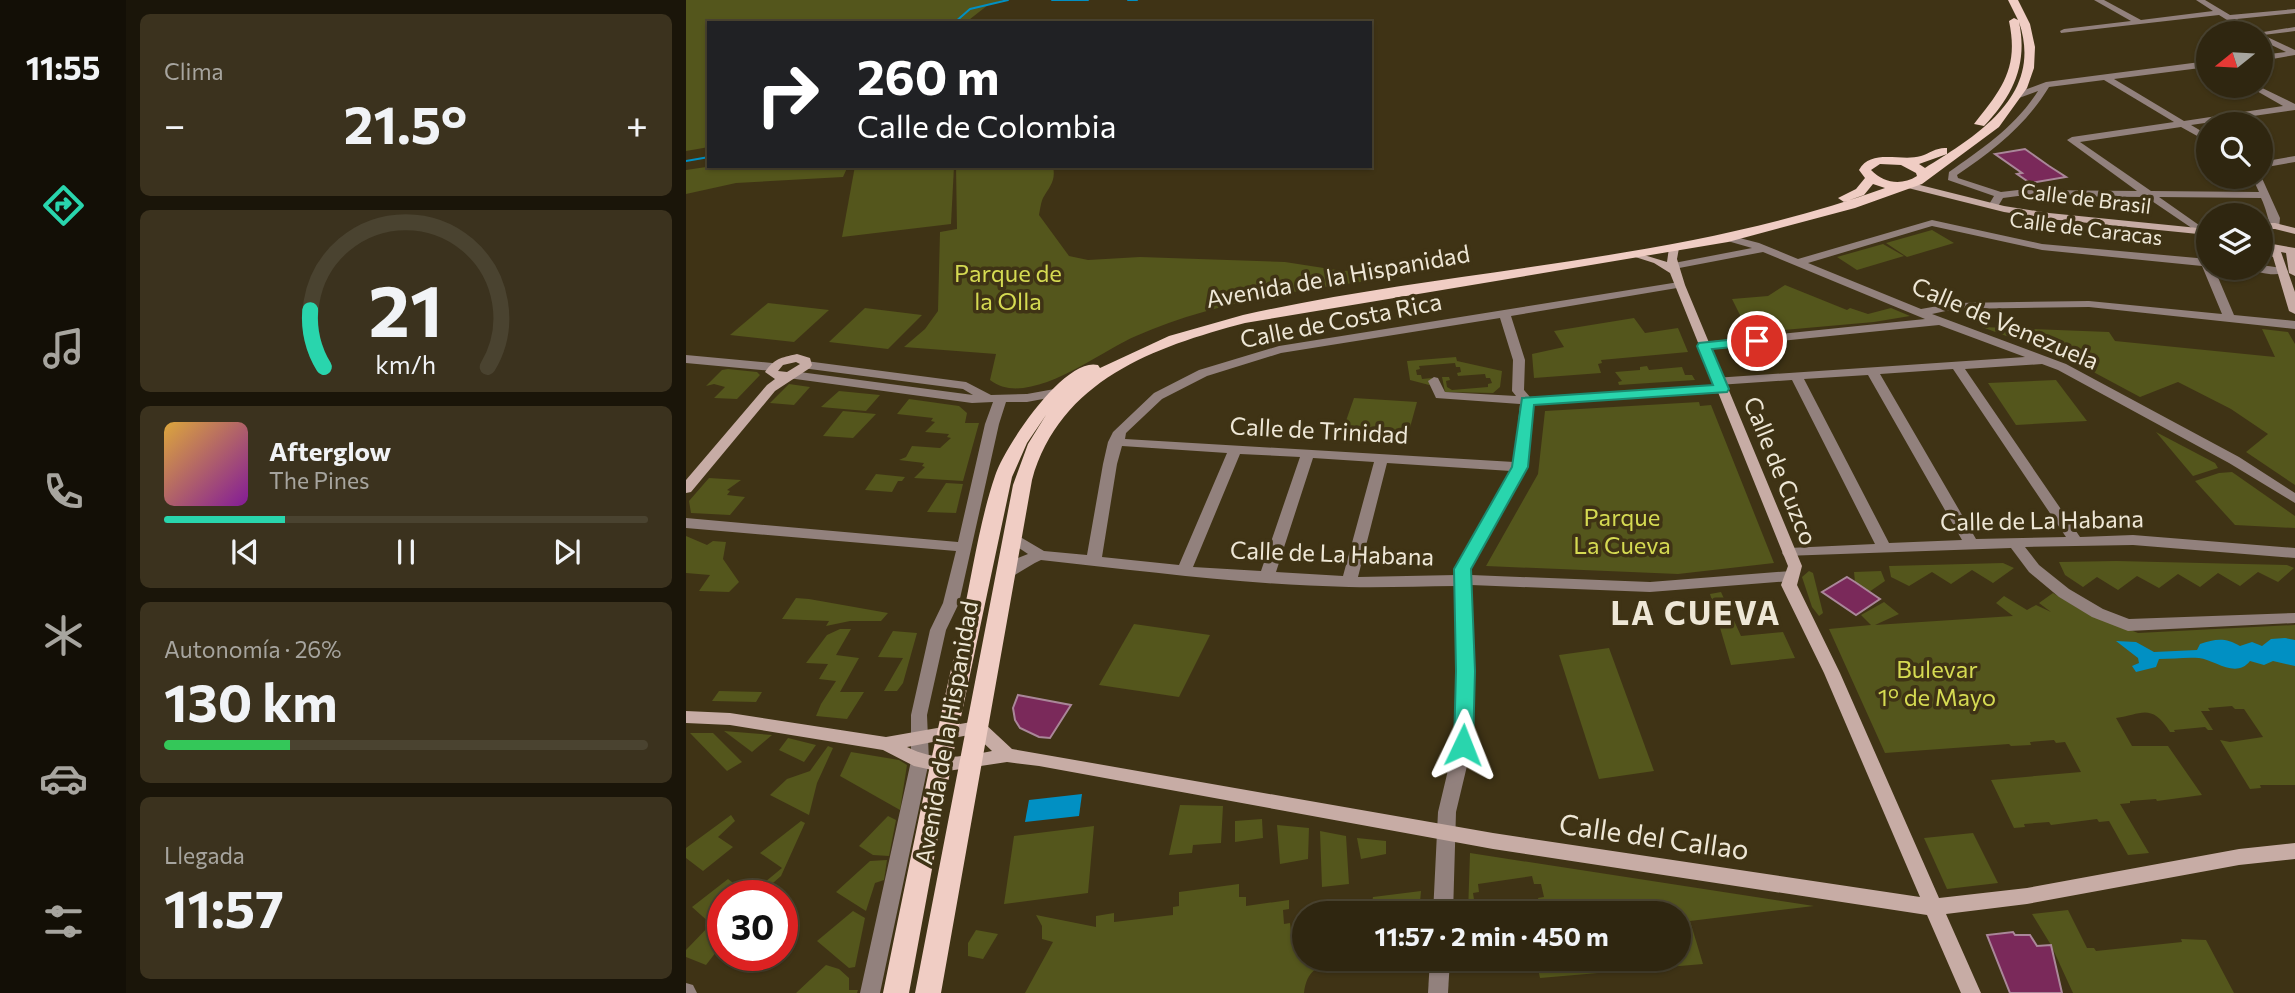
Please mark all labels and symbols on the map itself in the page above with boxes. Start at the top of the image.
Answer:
north arrow [2196,21,2273,98]
street label: Calle de Brasil [2019,177,2153,218]
street label: Calle de Caracas [2008,206,2164,249]
street label: Avenida de la Hispanidad [1204,238,1472,313]
park label: Parque de la Olla [954,258,1062,315]
street label: Calle de Venezuela [1908,270,2103,375]
street label: Calle de Costa Rica [1238,286,1444,353]
pin [1727,311,1787,371]
street label: Calle de Cuzco [1738,392,1824,549]
street label: Calle de Trinidad [1229,410,1409,449]
park label: Parque La Cueva [1573,502,1671,559]
street label: Calle de La Habana [1940,503,2144,536]
street label: Calle de La Habana [1230,534,1435,571]
district label: LA CUEVA [1610,592,1782,632]
street label: Avenida de la Hispanidad [908,599,983,867]
park label: Bulevar 1º de Mayo [1878,654,1996,711]
position arrow [1426,708,1500,782]
street label: Calle del Callao [1557,806,1751,866]
speed limit sign: 30 [707,880,798,971]

